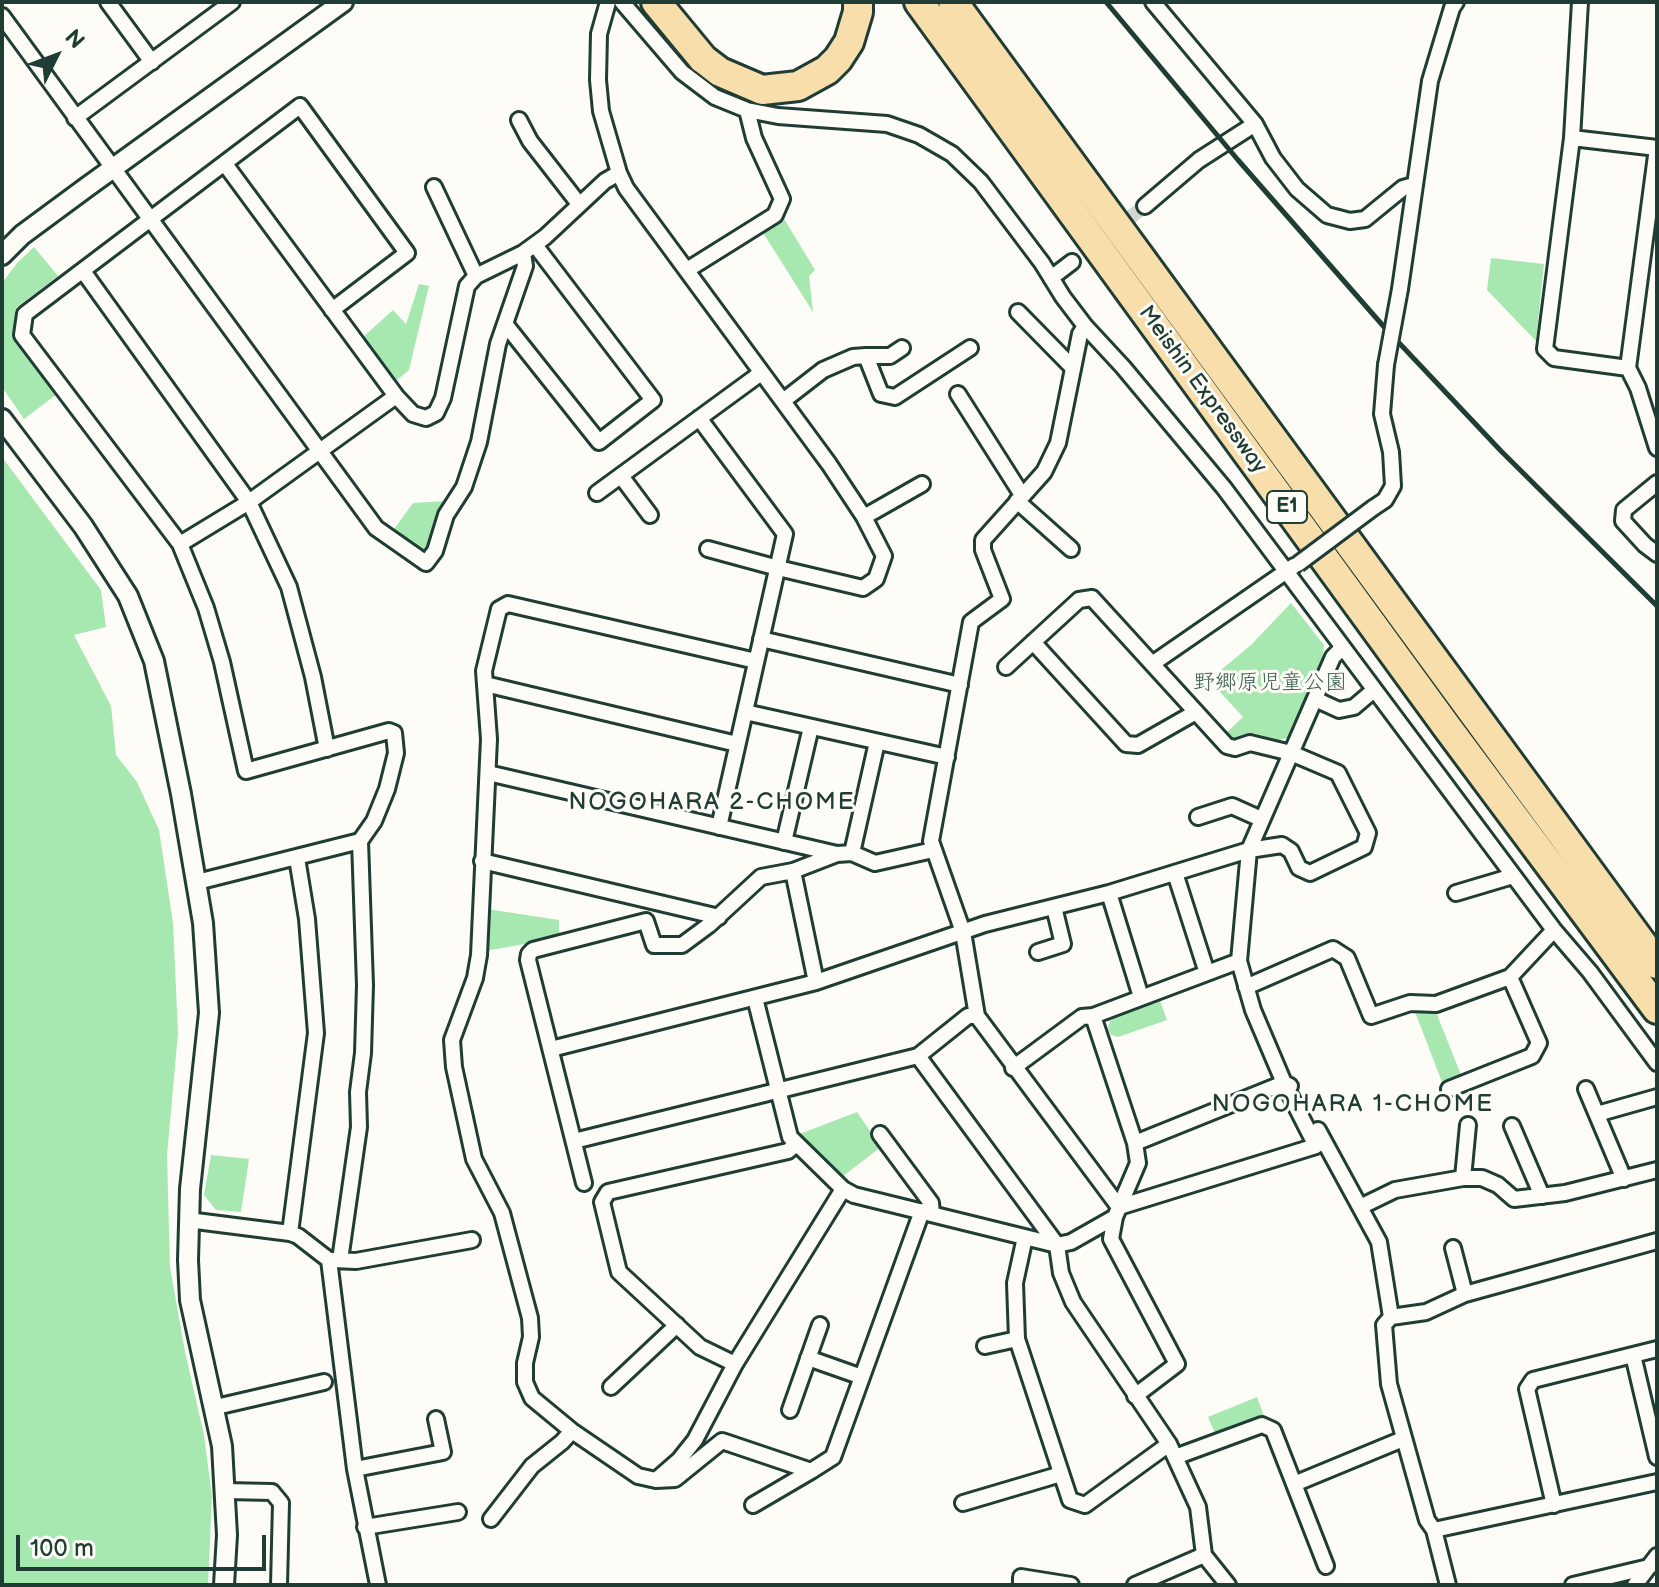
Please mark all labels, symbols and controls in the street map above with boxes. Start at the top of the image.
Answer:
north arrow [16,16,96,96]
text: N [59,24,90,55]
street label: Meishin Expressway [1132,301,1272,479]
road number: E1 [1267,491,1307,523]
park label: 野郷原児童公園 [1193,670,1347,696]
district label: NOGOHARA 2-CHOME [568,789,856,817]
district label: NOGOHARA 1-CHOME [1212,1091,1494,1119]
scale bar [20,1519,270,1569]
text: 100 m [30,1534,94,1563]

